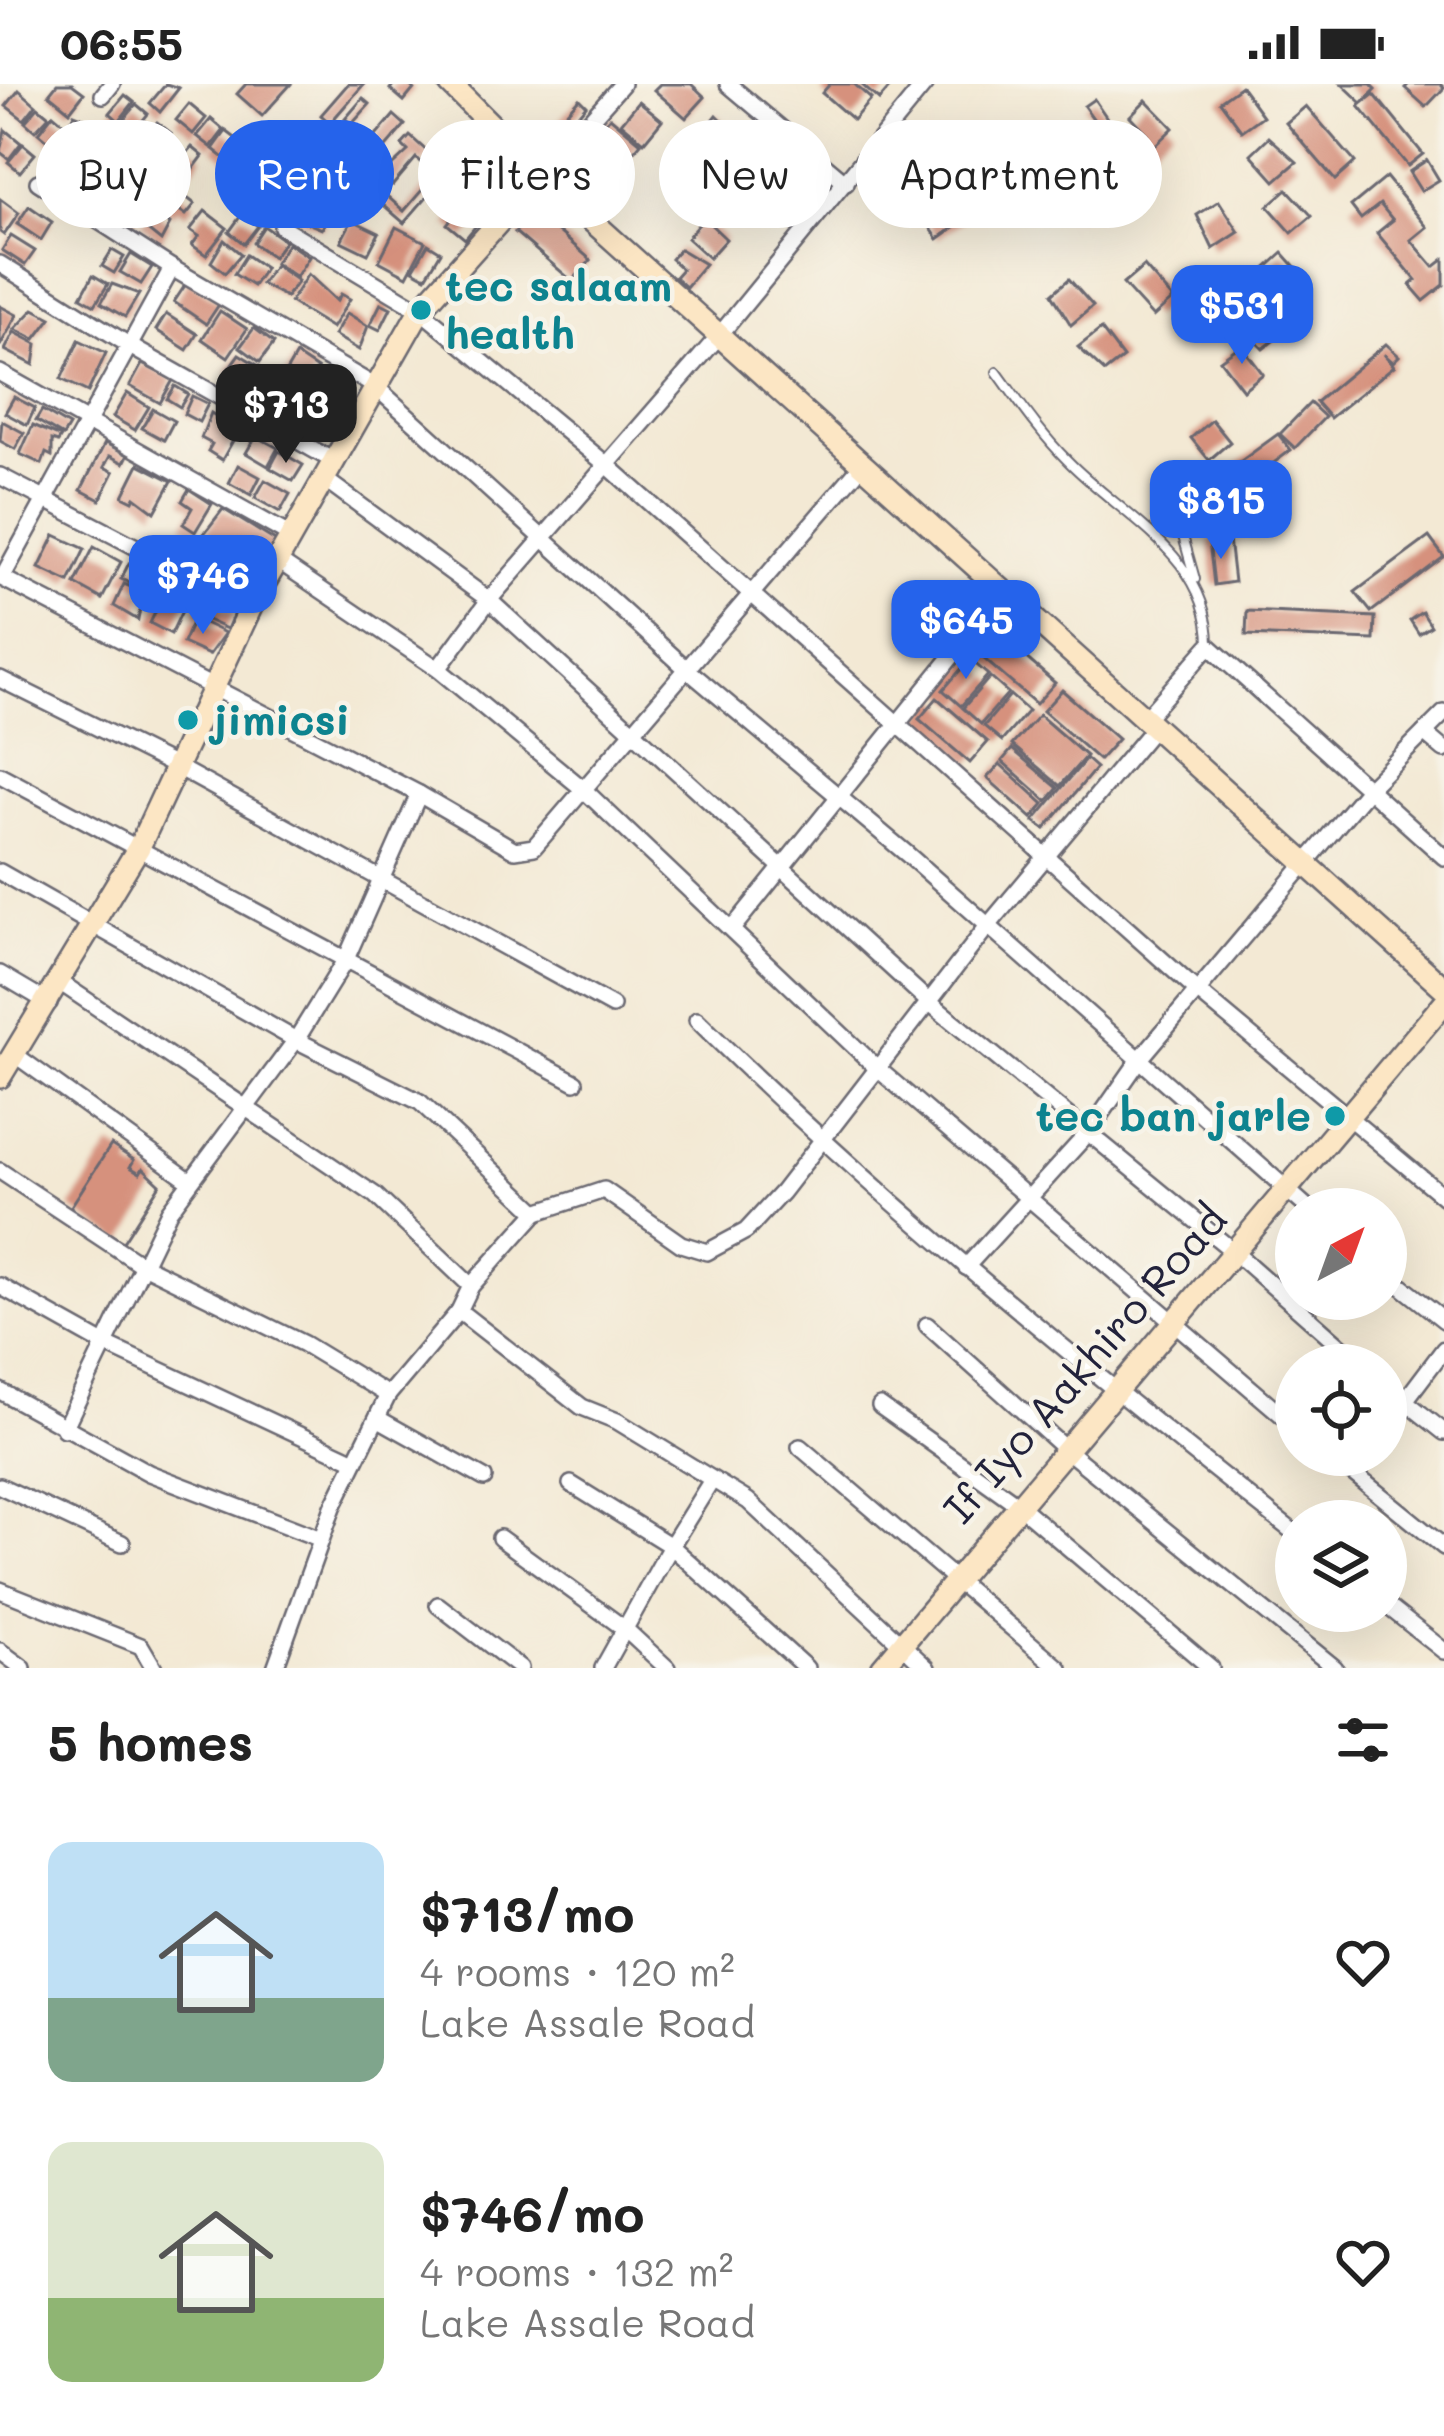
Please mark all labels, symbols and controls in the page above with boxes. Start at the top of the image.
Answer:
text: 06:55 [60,13,183,71]
chip: Buy [36,120,191,228]
chip: Rent [215,120,394,228]
chip: Filters [418,120,635,228]
chip: New [659,120,832,228]
chip: Apartment [856,120,1162,228]
place label: tec salaam health [445,257,672,360]
pin: $531 [1171,265,1313,367]
text: $531 [1198,278,1286,329]
marker: tec salaam health [408,297,434,323]
pin: $713 [215,364,357,466]
text: $713 [243,377,329,428]
pin: $815 [1150,460,1292,562]
text: $815 [1177,473,1265,524]
pin: $746 [132,535,274,637]
text: $746 [156,548,250,599]
pin: $645 [895,580,1037,682]
text: $645 [918,593,1014,644]
place label: jimicsi [208,691,350,746]
marker: jimicsi [175,707,201,733]
place label: tec ban jarle [1036,1087,1311,1142]
marker: tec ban jarle [1322,1103,1348,1129]
north arrow [1275,1188,1407,1320]
map controls [1275,1188,1407,1632]
street label: If Iyo Aakhiro Road [930,1192,1237,1534]
button: locate [1275,1344,1407,1476]
button: layers [1275,1500,1407,1632]
text: 5 homes [48,1707,253,1774]
icon: filters [1330,1707,1396,1773]
text: $713/mo [420,1878,634,1945]
icon: home [144,1890,288,2034]
icon: heart [1330,1929,1396,1995]
text: 4 rooms · 120 m² [420,1945,735,1996]
text: Lake Assale Road [420,1996,755,2047]
text: $746/mo [420,2178,644,2245]
icon: home [144,2190,288,2334]
icon: heart [1330,2229,1396,2295]
text: 4 rooms · 132 m² [420,2245,734,2296]
text: Lake Assale Road [420,2296,755,2347]

